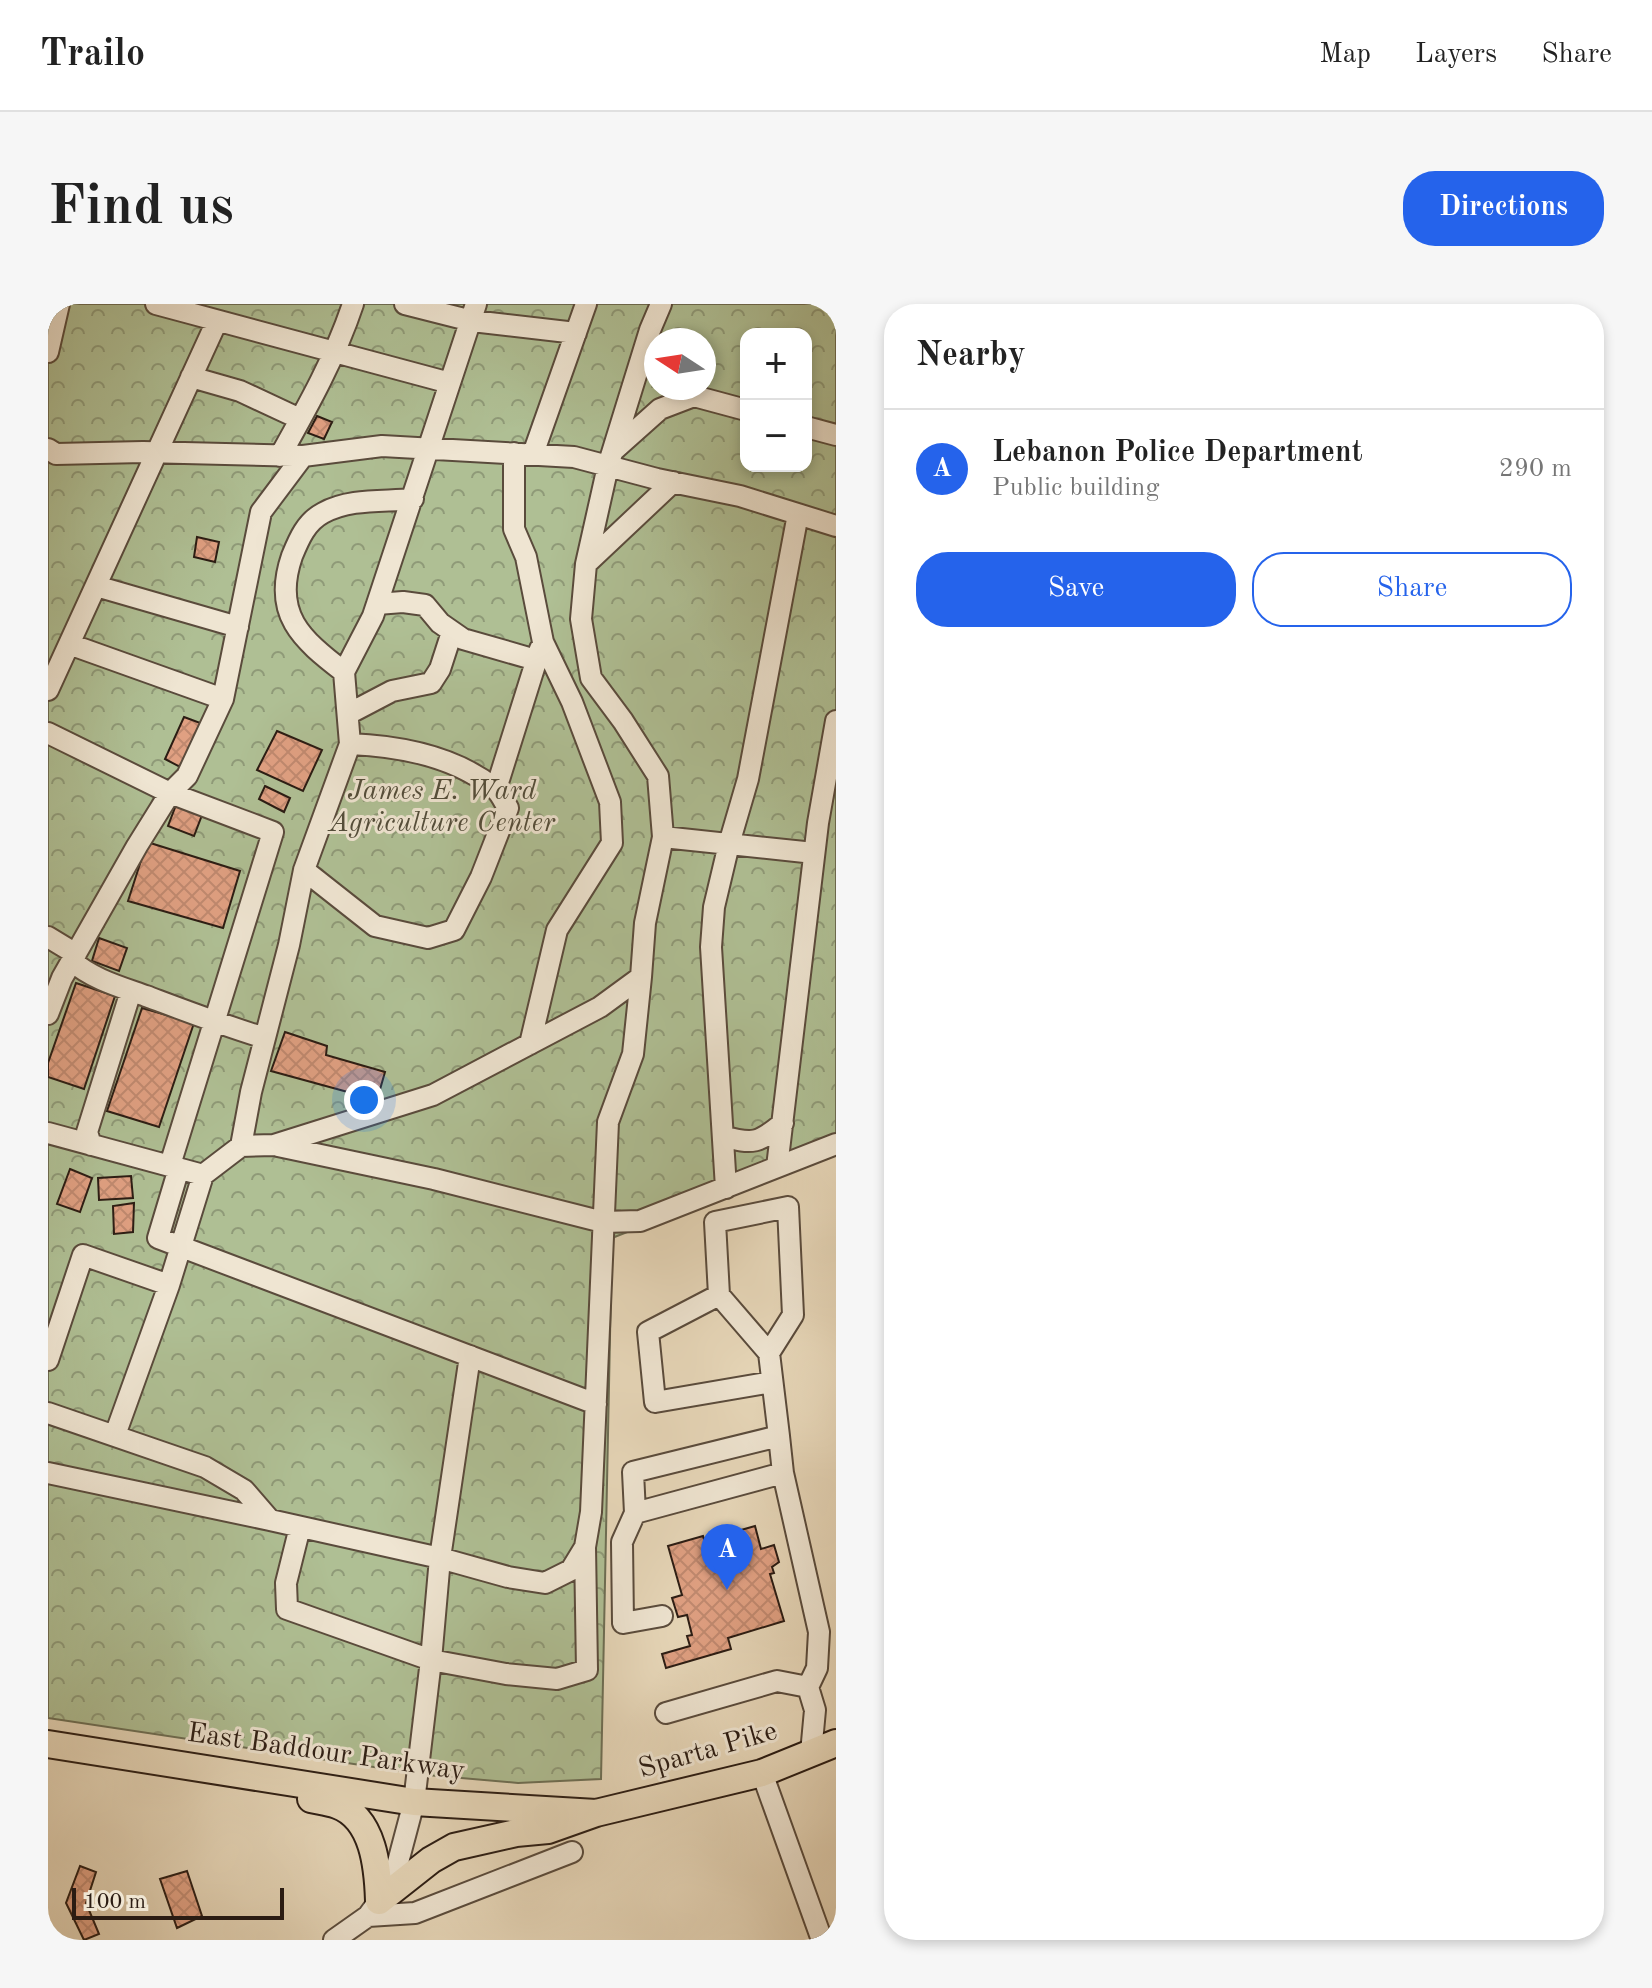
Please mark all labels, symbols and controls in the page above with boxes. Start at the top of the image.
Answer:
text: Trailo [40,36,145,74]
text: Map [1319,41,1371,69]
text: Layers [1415,41,1497,69]
text: Share [1541,41,1612,69]
button: Directions [1403,171,1604,246]
text: Find us [48,180,234,236]
north arrow [644,328,716,400]
map controls [740,328,812,472]
button: + [740,328,812,400]
text: Nearby [916,339,1026,373]
button: − [740,400,812,472]
text: Lebanon Police Department [992,438,1363,468]
text: A [932,456,952,482]
text: 290 m [1499,456,1572,482]
text: Public building [992,475,1159,501]
button: Save [916,552,1236,627]
button: Share [1252,552,1572,627]
park label: James E. Ward Agriculture Center [327,778,556,838]
your location [344,1080,384,1120]
pin: A [701,1524,753,1590]
street label: Sparta Pike [636,1718,780,1784]
street label: East Baddour Parkway [185,1720,467,1786]
scale bar [72,1884,284,1920]
text: 100 m [84,1891,146,1913]

